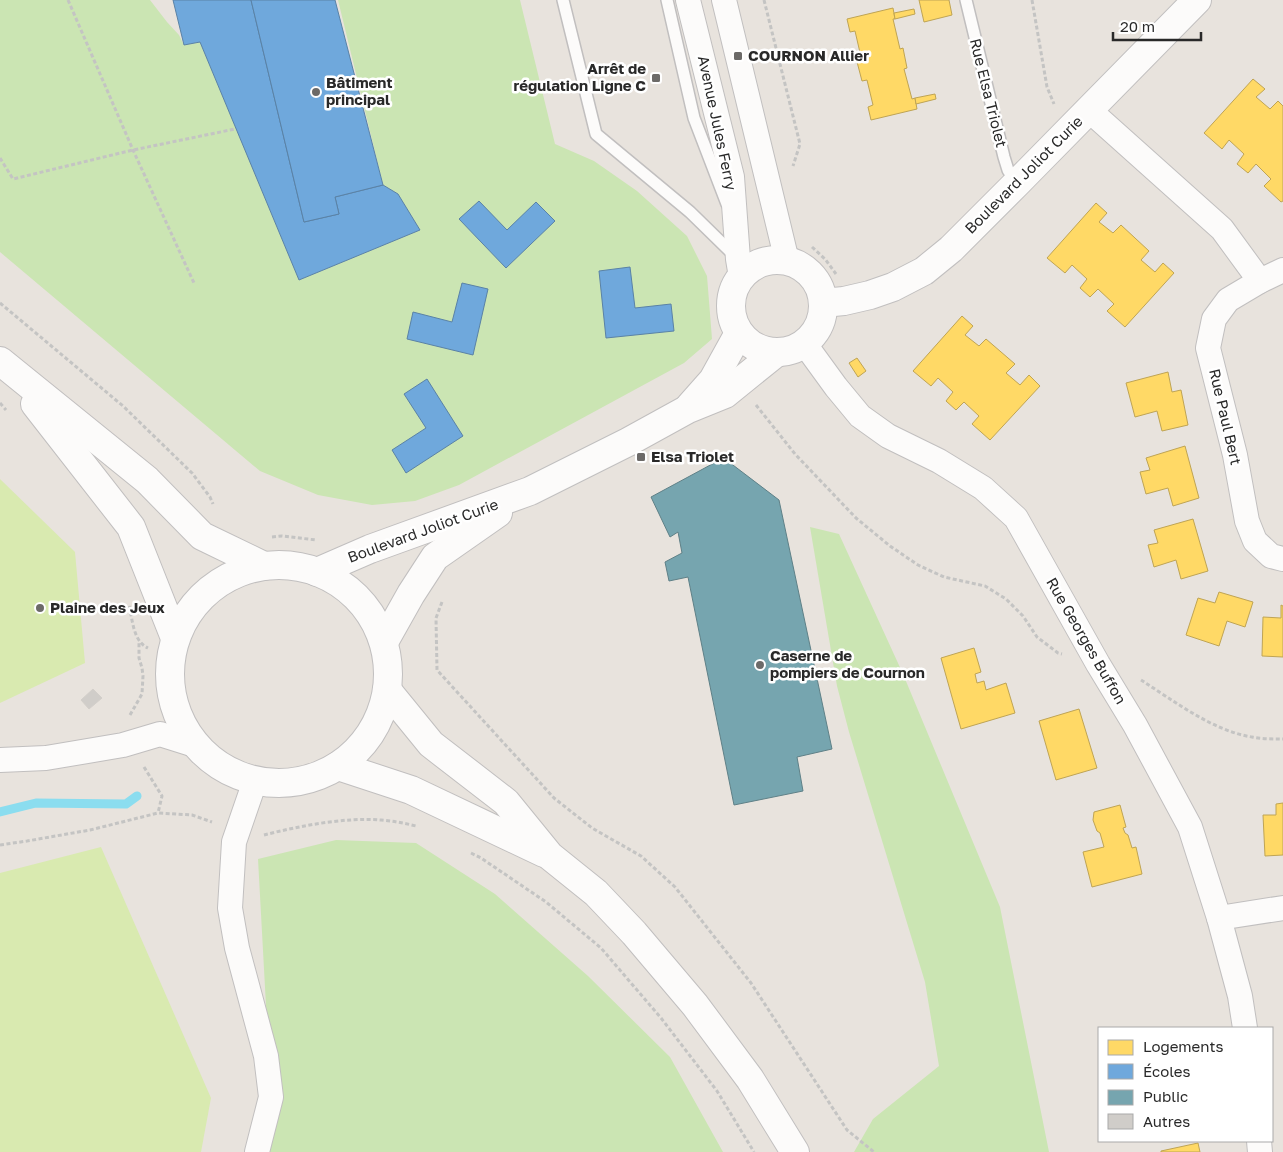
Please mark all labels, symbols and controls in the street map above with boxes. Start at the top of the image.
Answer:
scale bar [1113,10,1200,42]
text: 20 m [1120,17,1155,35]
street label: Rue Elsa Triolet [967,36,1011,149]
place label: COURNON Allier [748,46,869,64]
marker: COURNON Allier [732,50,744,62]
street label: Avenue Jules Ferry [695,54,741,192]
place label: Arrêt de régulation Ligne C [514,59,646,94]
marker: Arrêt de régulation Ligne C [650,72,662,84]
place label: Bâtiment principal [326,73,392,108]
marker: Bâtiment principal [310,86,322,98]
street label: Boulevard Joliot Curie [961,112,1086,237]
street label: Rue Paul Bert [1206,367,1246,467]
place label: Elsa Triolet [651,447,734,465]
marker: Elsa Triolet [635,451,647,463]
street label: Boulevard Joliot Curie [345,494,501,566]
street label: Rue Georges Buffon [1043,574,1130,707]
place label: Plaine des Jeux [50,598,165,616]
marker: Plaine des Jeux [34,602,46,614]
place label: Caserne de pompiers de Cournon [770,646,925,681]
marker: Caserne de pompiers de Cournon [754,659,766,671]
legend [1098,1027,1273,1142]
text: Logements [1143,1037,1223,1055]
text: Écoles [1143,1062,1191,1080]
text: Public [1143,1087,1188,1105]
text: Autres [1143,1112,1190,1130]

